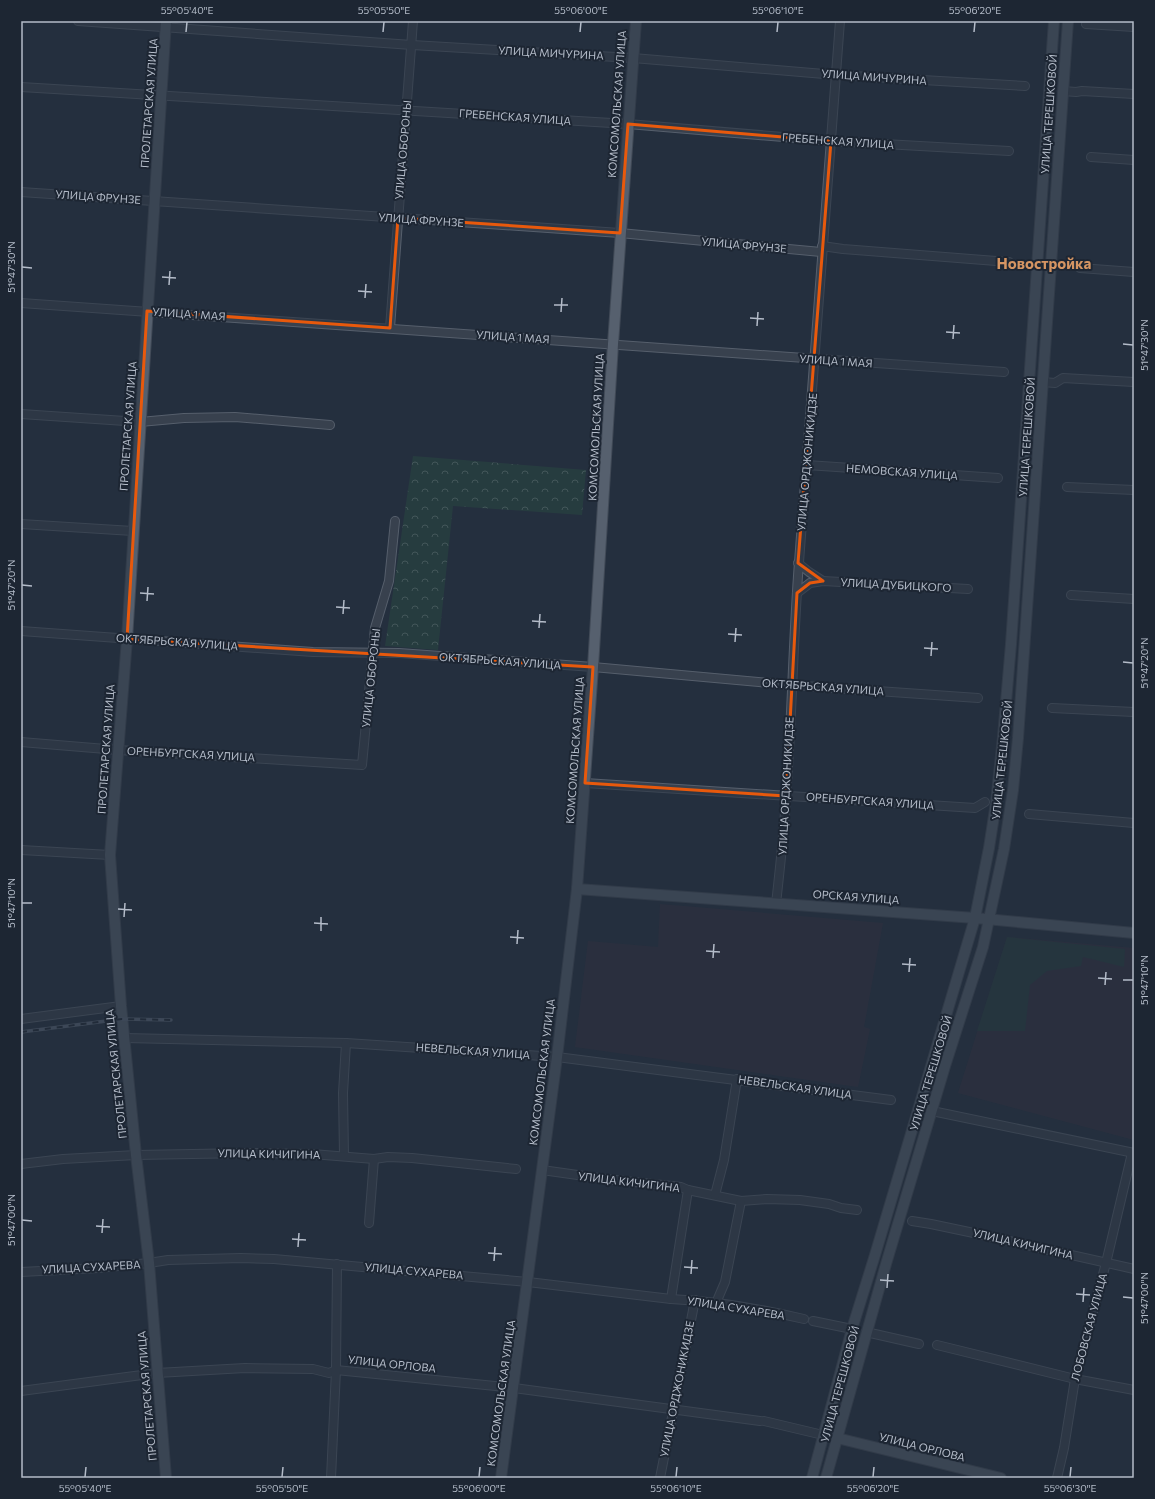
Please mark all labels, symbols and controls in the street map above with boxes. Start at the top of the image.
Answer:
text: 55°05'40"E [161,4,213,16]
text: 55°05'50"E [358,4,410,16]
text: 55°06'00"E [554,4,608,16]
text: 55°06'10"E [752,4,804,16]
text: 55°06'20"E [949,4,1001,16]
street label: КОМСОМОЛЬСКАЯ УЛИЦА [605,29,628,178]
street label: ПРОЛЕТАРСКАЯ УЛИЦА [137,37,160,168]
street label: УЛИЦА МИЧУРИНА [498,43,605,62]
street label: УЛИЦА ТЕРЕШКОВОЙ [1037,54,1059,174]
street label: УЛИЦА МИЧУРИНА [821,66,928,87]
street label: УЛИЦА ОБОРОНЫ [392,100,413,200]
street label: ГРЕБЕНСКАЯ УЛИЦА [459,106,572,127]
street label: ГРЕБЕНСКАЯ УЛИЦА [782,130,895,151]
street label: УЛИЦА ФРУНЗЕ [55,187,141,206]
street label: УЛИЦА ФРУНЗЕ [378,210,464,229]
street label: УЛИЦА ФРУНЗЕ [701,234,787,255]
text: 51°47'30"N [5,241,17,293]
district label: Новостройка [997,254,1092,272]
street label: УЛИЦА 1 МАЯ [152,304,226,323]
text: 51°47'30"N [1138,319,1150,371]
street label: УЛИЦА 1 МАЯ [476,327,550,346]
street label: УЛИЦА 1 МАЯ [799,351,873,370]
street label: КОМСОМОЛЬСКАЯ УЛИЦА [585,352,606,501]
street label: ПРОЛЕТАРСКАЯ УЛИЦА [116,360,139,491]
street label: УЛИЦА ТЕРЕШКОВОЙ [1015,377,1037,497]
street label: УЛИЦА ОРДЖОНИКИДЗЕ [794,392,819,532]
street label: НЕМОВСКАЯ УЛИЦА [846,461,959,482]
text: 51°47'20"N [5,559,17,611]
street label: УЛИЦА ДУБИЦКОГО [840,575,952,594]
street label: УЛИЦА ОБОРОНЫ [359,628,382,728]
street label: ОКТЯБРЬСКАЯ УЛИЦА [116,631,239,652]
text: 51°47'20"N [1138,637,1150,689]
street label: ОКТЯБРЬСКАЯ УЛИЦА [439,650,562,671]
street label: КОМСОМОЛЬСКАЯ УЛИЦА [563,675,586,824]
street label: ОКТЯБРЬСКАЯ УЛИЦА [762,676,885,697]
street label: ПРОЛЕТАРСКАЯ УЛИЦА [94,683,117,814]
street label: УЛИЦА ТЕРЕШКОВОЙ [988,700,1014,820]
street label: УЛИЦА ОРДЖОНИКИДЗЕ [775,716,796,856]
street label: ОРЕНБУРГСКАЯ УЛИЦА [127,744,256,763]
street label: ОРЕНБУРГСКАЯ УЛИЦА [806,790,935,811]
text: 51°47'10"N [5,878,17,928]
street label: ОРСКАЯ УЛИЦА [812,887,900,906]
text: 51°47'10"N [1138,955,1150,1005]
street label: КОМСОМОЛЬСКАЯ УЛИЦА [526,997,557,1146]
street label: ПРОЛЕТАРСКАЯ УЛИЦА [102,1008,129,1140]
street label: УЛИЦА ТЕРЕШКОВОЙ [906,1013,954,1132]
street label: НЕВЕЛЬСКАЯ УЛИЦА [415,1040,531,1061]
street label: НЕВЕЛЬСКАЯ УЛИЦА [737,1072,853,1101]
street label: УЛИЦА КИЧИГИНА [217,1146,321,1161]
street label: УЛИЦА КИЧИГИНА [577,1169,681,1194]
text: 51°47'00"N [5,1194,17,1246]
street label: УЛИЦА КИЧИГИНА [972,1226,1075,1262]
street label: УЛИЦА СУХАРЕВА [41,1257,141,1276]
street label: УЛИЦА СУХАРЕВА [364,1260,464,1281]
street label: ЛОБОВСКАЯ УЛИЦА [1068,1271,1109,1382]
text: 51°47'00"N [1138,1272,1150,1324]
street label: УЛИЦА СУХАРЕВА [686,1293,786,1322]
street label: КОМСОМОЛЬСКАЯ УЛИЦА [484,1318,517,1467]
street label: УЛИЦА ОРДЖОНИКИДЗЕ [657,1320,696,1458]
street label: УЛИЦА ТЕРЕШКОВОЙ [817,1324,861,1443]
street label: ПРОЛЕТАРСКАЯ УЛИЦА [134,1330,159,1461]
street label: УЛИЦА ОРЛОВА [347,1352,437,1375]
street label: УЛИЦА ОРЛОВА [878,1430,967,1464]
text: 55°05'40"E [59,1482,111,1494]
text: 55°05'50"E [256,1482,308,1494]
text: 55°06'00"E [452,1482,506,1494]
text: 55°06'10"E [650,1482,702,1494]
text: 55°06'20"E [847,1482,899,1494]
text: 55°06'30"E [1044,1482,1096,1494]

